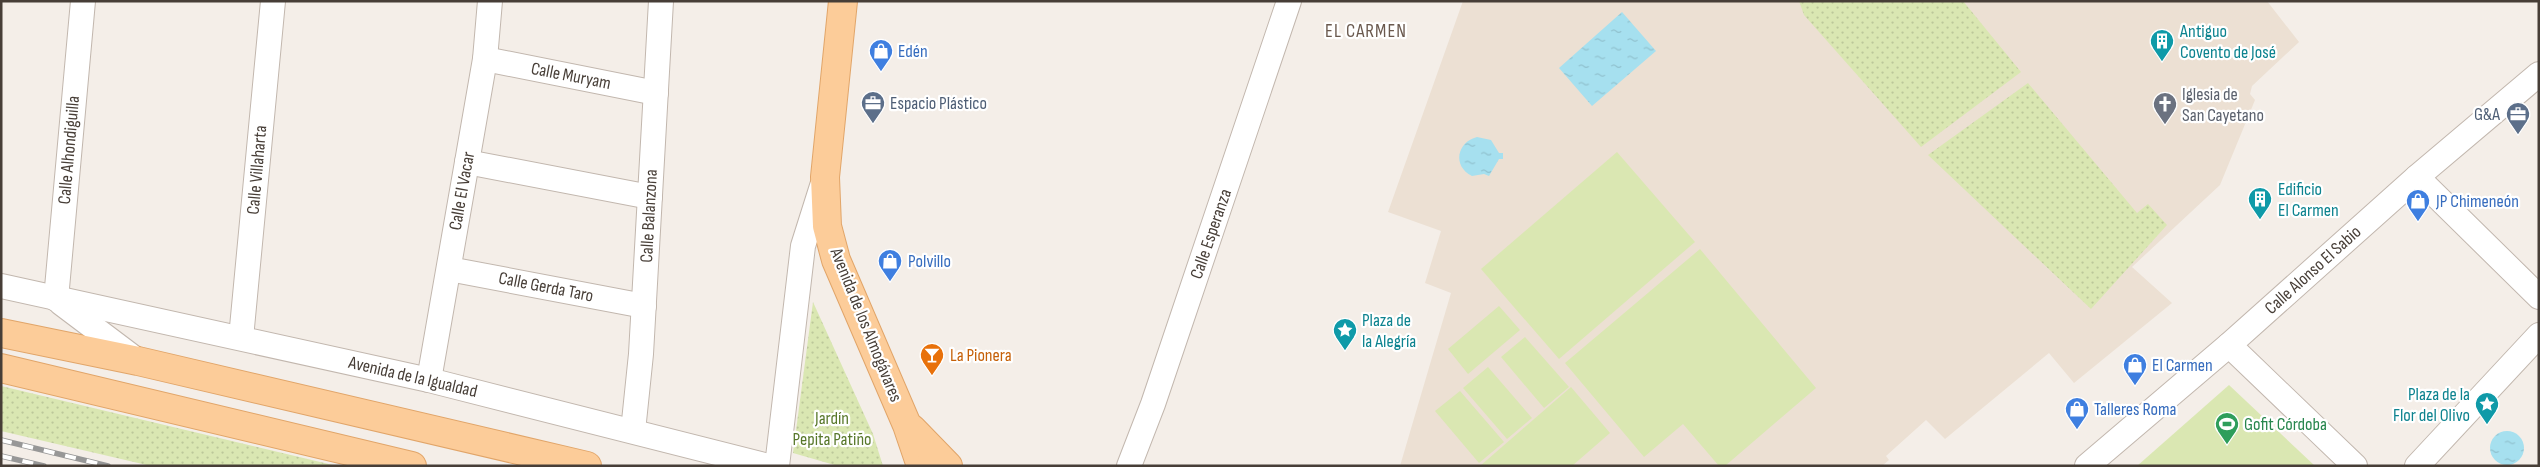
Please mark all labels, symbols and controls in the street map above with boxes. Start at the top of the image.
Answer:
district label: EL CARMEN [1325,20,1407,43]
place label: Antiguo Covento de José [2179,21,2276,63]
building icon: Antiguo Covento de José [2149,28,2175,62]
shop icon: Edén [868,38,894,72]
place label: Edén [898,41,928,62]
street label: Calle Muryam [529,58,613,94]
place label: Iglesia de San Cayetano [2182,84,2264,126]
office icon: Espacio Plástico [860,90,886,124]
church icon: Iglesia de San Cayetano [2152,91,2178,125]
place label: Espacio Plástico [890,93,987,114]
street label: Calle Alhondiguilla [54,95,84,205]
office icon: G&A [2505,101,2531,135]
place label: G&A [2474,104,2500,125]
street label: Calle Villaharta [243,124,271,216]
street label: Calle El Vacar [445,150,479,232]
street label: Calle Balanzona [636,169,662,263]
place label: Edificio El Carmen [2278,179,2339,221]
street label: Calle Esperanza [1186,186,1236,282]
building icon: Edificio El Carmen [2247,186,2273,220]
shop icon: JP Chimeneón [2405,188,2431,222]
place label: JP Chimeneón [2435,191,2519,212]
street label: Calle Alonso El Sabio [2261,221,2365,319]
street label: Avenida de los Almogávares [825,244,906,405]
shop icon: Polvillo [877,248,903,282]
place label: Polvillo [908,251,951,272]
street label: Calle Gerda Taro [497,268,595,306]
place label: Plaza de la Alegría [1362,310,1416,352]
place icon: Plaza de la Alegría [1332,317,1358,351]
bar icon: La Pionera [919,342,945,376]
place label: La Pionera [950,345,1012,366]
street label: Avenida de la Igualdad [346,352,479,402]
shop icon: El Carmen [2122,352,2148,386]
place label: El Carmen [2152,355,2213,376]
place label: Plaza de la Flor del Olivo [2393,384,2470,426]
place icon: Plaza de la Flor del Olivo [2474,391,2500,425]
shop icon: Talleres Roma [2064,396,2090,430]
place label: Talleres Roma [2094,399,2177,420]
park label: Jardín Pepita Patiño [792,408,872,450]
sports icon: Gofit Córdoba [2214,411,2240,445]
place label: Gofit Córdoba [2244,414,2327,435]

